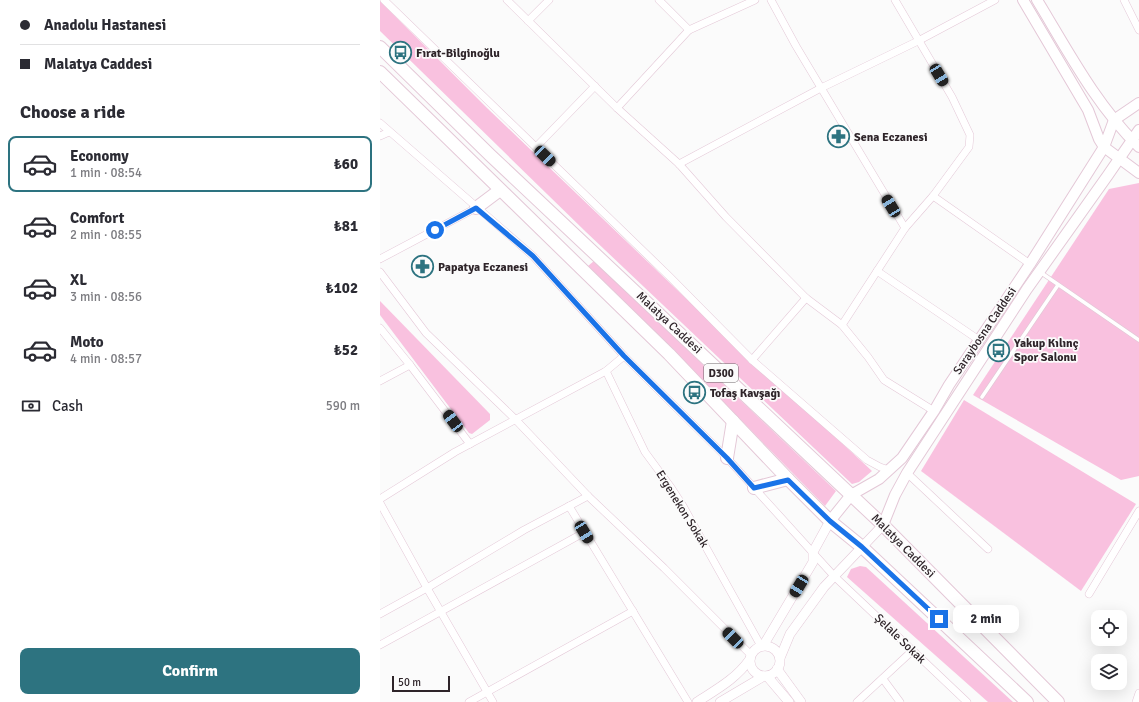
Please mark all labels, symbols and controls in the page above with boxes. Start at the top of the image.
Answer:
text: Anadolu Hastanesi [44,16,166,34]
bus stop icon: Fırat-Bilginoğlu [387,40,413,66]
place label: Fırat-Bilginoğlu [416,46,500,61]
text: Malatya Caddesi [44,55,152,73]
car [928,62,950,88]
text: Choose a ride [20,101,125,123]
pharmacy icon: Sena Eczanesi [825,124,851,150]
place label: Sena Eczanesi [854,130,927,145]
car [532,143,558,169]
icon: car [22,146,58,182]
text: Economy [70,147,129,165]
text: ₺60 [334,155,358,173]
text: 1 min · 08:54 [70,165,142,181]
car [880,193,902,219]
icon: car [22,208,58,244]
text: Comfort [70,209,124,227]
text: ₺81 [334,217,358,235]
route start [426,221,444,239]
text: 2 min · 08:55 [70,227,142,243]
pharmacy icon: Papatya Eczanesi [409,254,435,280]
place label: Papatya Eczanesi [438,260,528,275]
icon: car [22,270,58,306]
text: XL [70,271,87,289]
text: ₺102 [326,279,358,297]
street label: Saraybosna Caddesi [950,284,1020,378]
text: 3 min · 08:56 [70,289,142,305]
street label: Malatya Caddesi [633,289,705,357]
icon: car [22,332,58,368]
text: Moto [70,333,104,351]
place label: Yakup Kılınç Spor Salonu [1013,336,1079,365]
bus stop icon: Yakup Kılınç Spor Salonu [986,337,1012,363]
text: ₺52 [334,341,358,359]
text: 4 min · 08:57 [70,351,142,367]
road number: D300 [704,364,738,382]
bus stop icon: Tofaş Kavşağı [681,380,707,406]
place label: Tofaş Kavşağı [710,386,780,401]
icon: cash [20,395,42,417]
text: Cash [52,397,83,415]
text: 590 m [326,398,360,414]
car [441,408,465,434]
street label: Ergenekon Sokak [652,468,712,550]
street label: Malatya Caddesi [868,511,938,581]
car [573,519,595,545]
car [788,573,810,599]
callout: 2 min [953,605,1019,633]
route end [930,610,948,628]
map controls [1091,610,1127,690]
button: locate [1091,610,1127,646]
street label: Şelale Sokak [871,611,929,667]
text: 2 min [970,611,1002,627]
car [720,625,746,651]
button: Confirm [20,648,360,694]
button: layers [1091,654,1127,690]
scale bar [392,674,450,693]
text: 50 m [398,676,421,689]

